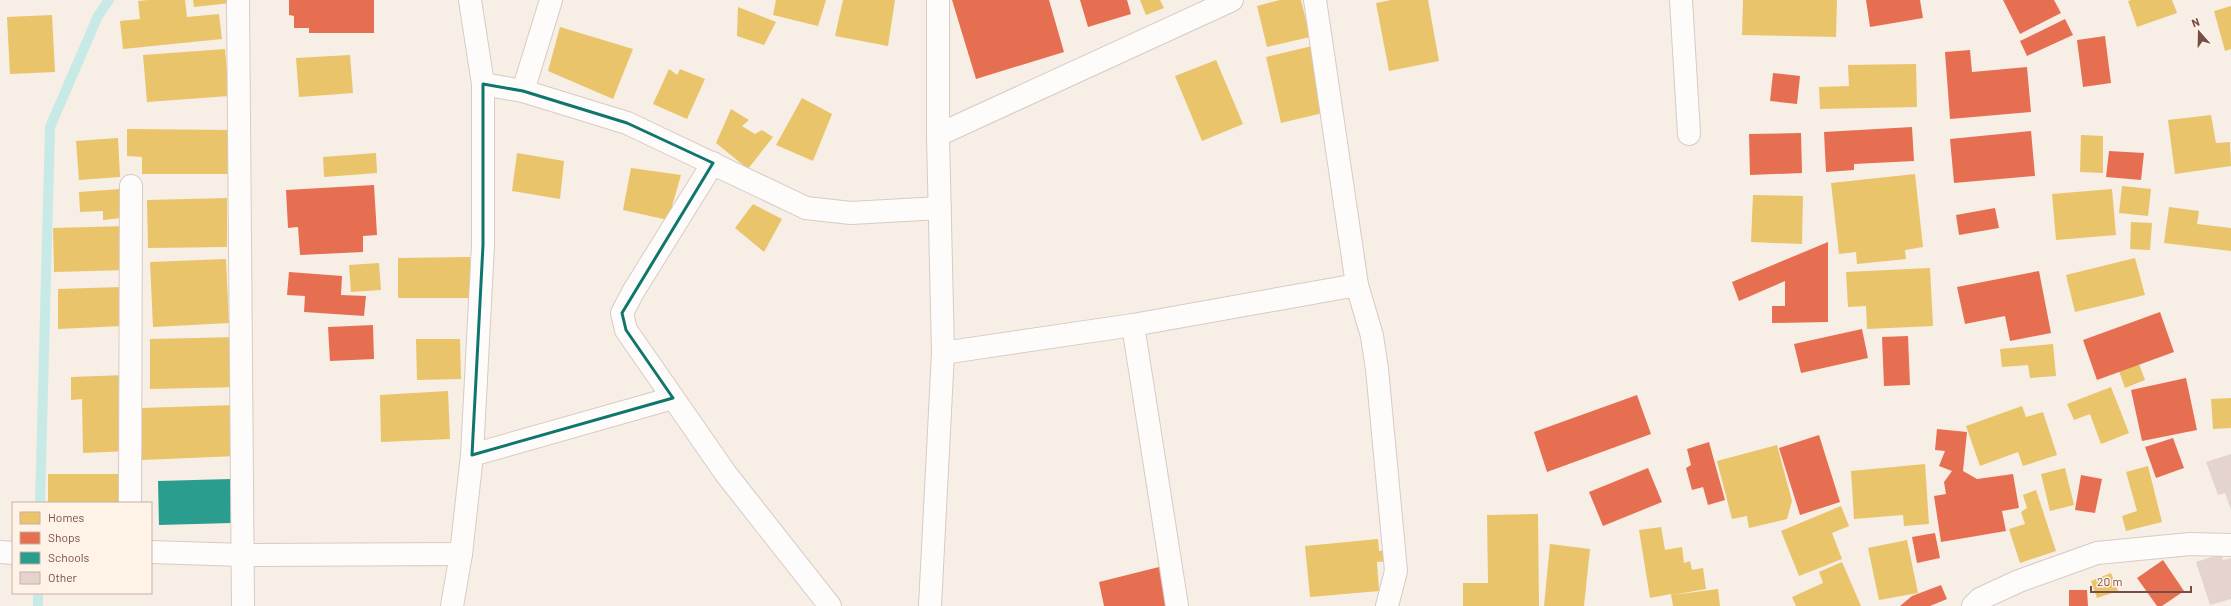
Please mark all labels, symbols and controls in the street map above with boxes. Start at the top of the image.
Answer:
north arrow [2179,12,2219,52]
text: N [2190,15,2201,29]
legend [12,502,152,594]
text: Homes [48,510,85,524]
text: Shops [48,530,81,544]
text: Schools [48,550,89,564]
scale bar [2091,568,2191,594]
text: Other [48,570,78,584]
text: 20 m [2097,574,2123,588]

